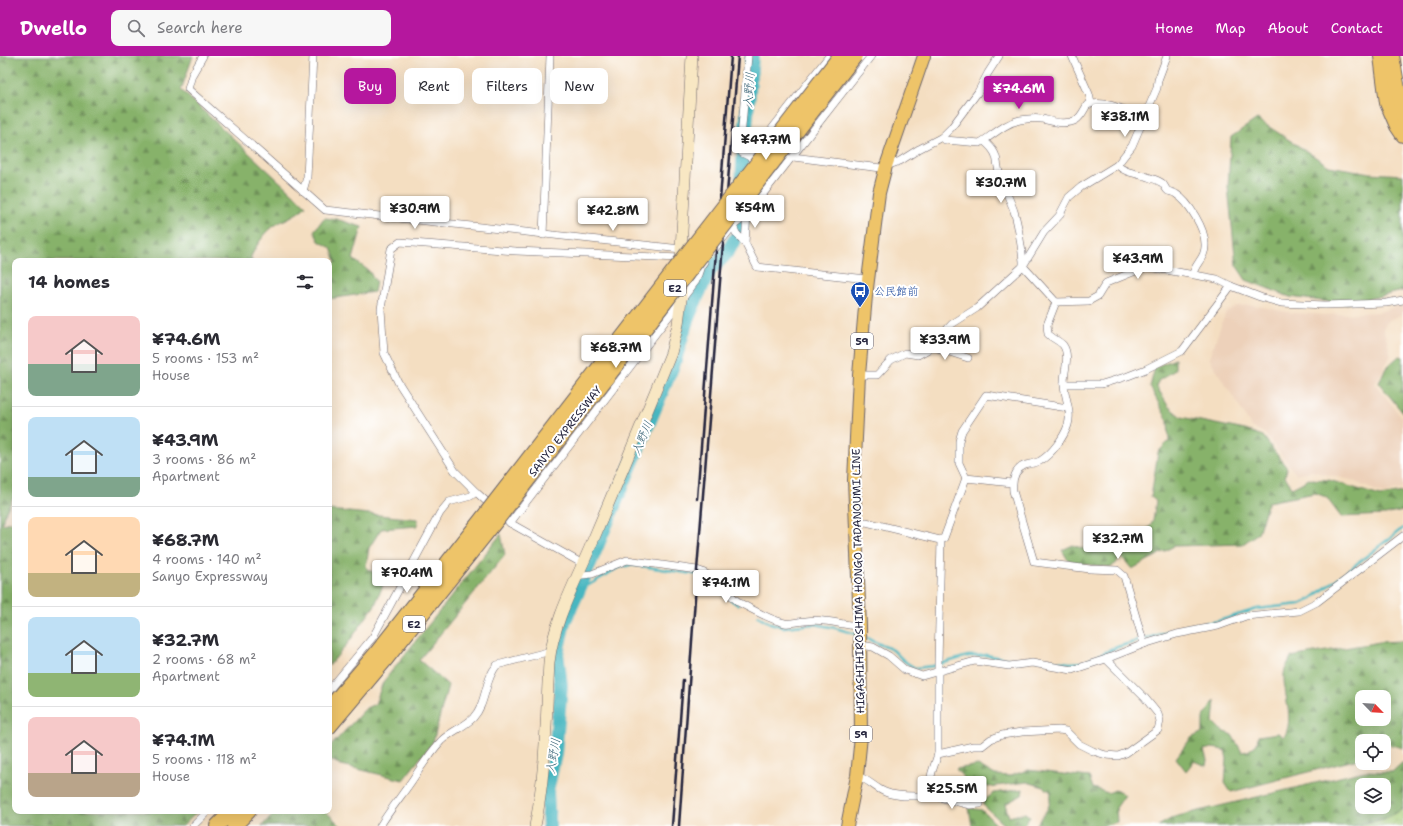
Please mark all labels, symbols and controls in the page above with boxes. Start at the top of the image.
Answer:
search box [111,10,391,46]
text: Dwello [20,16,87,41]
icon: search [125,17,147,39]
text: Search here [157,18,243,38]
text: Home [1155,19,1194,37]
text: Map [1216,19,1246,37]
text: About [1268,19,1309,37]
text: Contact [1331,19,1383,37]
chip: Buy [344,68,396,104]
chip: Rent [404,68,464,104]
chip: Filters [472,68,542,104]
chip: New [550,68,608,104]
water label: 入野川 [740,71,758,109]
pin: ¥74.6M [986,76,1052,110]
text: ¥74.6M [993,80,1045,97]
pin: ¥38.1M [1092,104,1158,138]
text: ¥38.1M [1101,108,1149,125]
pin: ¥47.7M [733,127,799,161]
text: ¥47.7M [741,131,791,148]
pin: ¥30.7M [968,170,1034,204]
text: ¥30.7M [975,174,1027,191]
pin: ¥54M [731,195,779,229]
pin: ¥30.9M [382,196,448,230]
pin: ¥42.8M [580,198,646,232]
text: ¥54M [735,199,775,216]
text: ¥30.9M [390,200,440,217]
text: ¥42.8M [587,202,639,219]
pin: ¥43.9M [1105,246,1171,280]
text: ¥43.9M [1113,250,1163,267]
text: 14 homes [28,271,110,293]
icon: filters [294,271,316,293]
road number: E2 [664,280,686,296]
bus stop icon: 公民館前 [849,280,871,308]
place label: 公民館前 [874,284,918,299]
pin: ¥33.9M [912,327,978,361]
text: ¥74.6M [152,328,220,350]
text: ¥33.9M [919,331,971,348]
icon: home [60,332,108,380]
road number: 59 [851,333,873,349]
pin: ¥68.7M [583,335,649,369]
text: ¥68.7M [590,339,642,356]
text: 5 rooms · 153 m² [152,350,259,367]
text: House [152,367,190,384]
street label: SANYO EXPRESSWAY [525,383,606,480]
water label: 入野川 [628,418,656,458]
text: ¥43.9M [152,429,218,451]
icon: home [60,433,108,481]
street label: HIGASHIHIROSHIMA HONGO TADANOUMI LINE [849,448,868,714]
text: 3 rooms · 86 m² [152,451,256,468]
text: Apartment [152,468,220,485]
pin: ¥32.7M [1085,526,1151,560]
text: ¥68.7M [152,529,219,551]
text: ¥32.7M [1092,530,1144,547]
icon: home [60,533,108,581]
text: 4 rooms · 140 m² [152,551,261,568]
pin: ¥70.4M [374,560,440,594]
text: ¥70.4M [381,564,433,581]
text: Sanyo Expressway [152,568,268,585]
pin: ¥74.1M [693,570,759,604]
text: ¥74.1M [702,574,750,591]
road number: E2 [403,616,425,632]
text: ¥32.7M [152,629,219,651]
icon: home [60,633,108,681]
text: 2 rooms · 68 m² [152,651,256,668]
text: Apartment [152,668,220,685]
north arrow [1355,690,1391,726]
map controls [1355,690,1391,814]
road number: 59 [850,726,872,742]
text: ¥74.1M [152,729,215,751]
icon: home [60,733,108,781]
button: locate [1355,734,1391,770]
water label: 入野川 [542,737,564,775]
text: 5 rooms · 118 m² [152,751,257,768]
text: House [152,768,190,785]
pin: ¥25.5M [919,776,985,810]
button: layers [1355,778,1391,814]
text: ¥25.5M [926,780,978,797]

